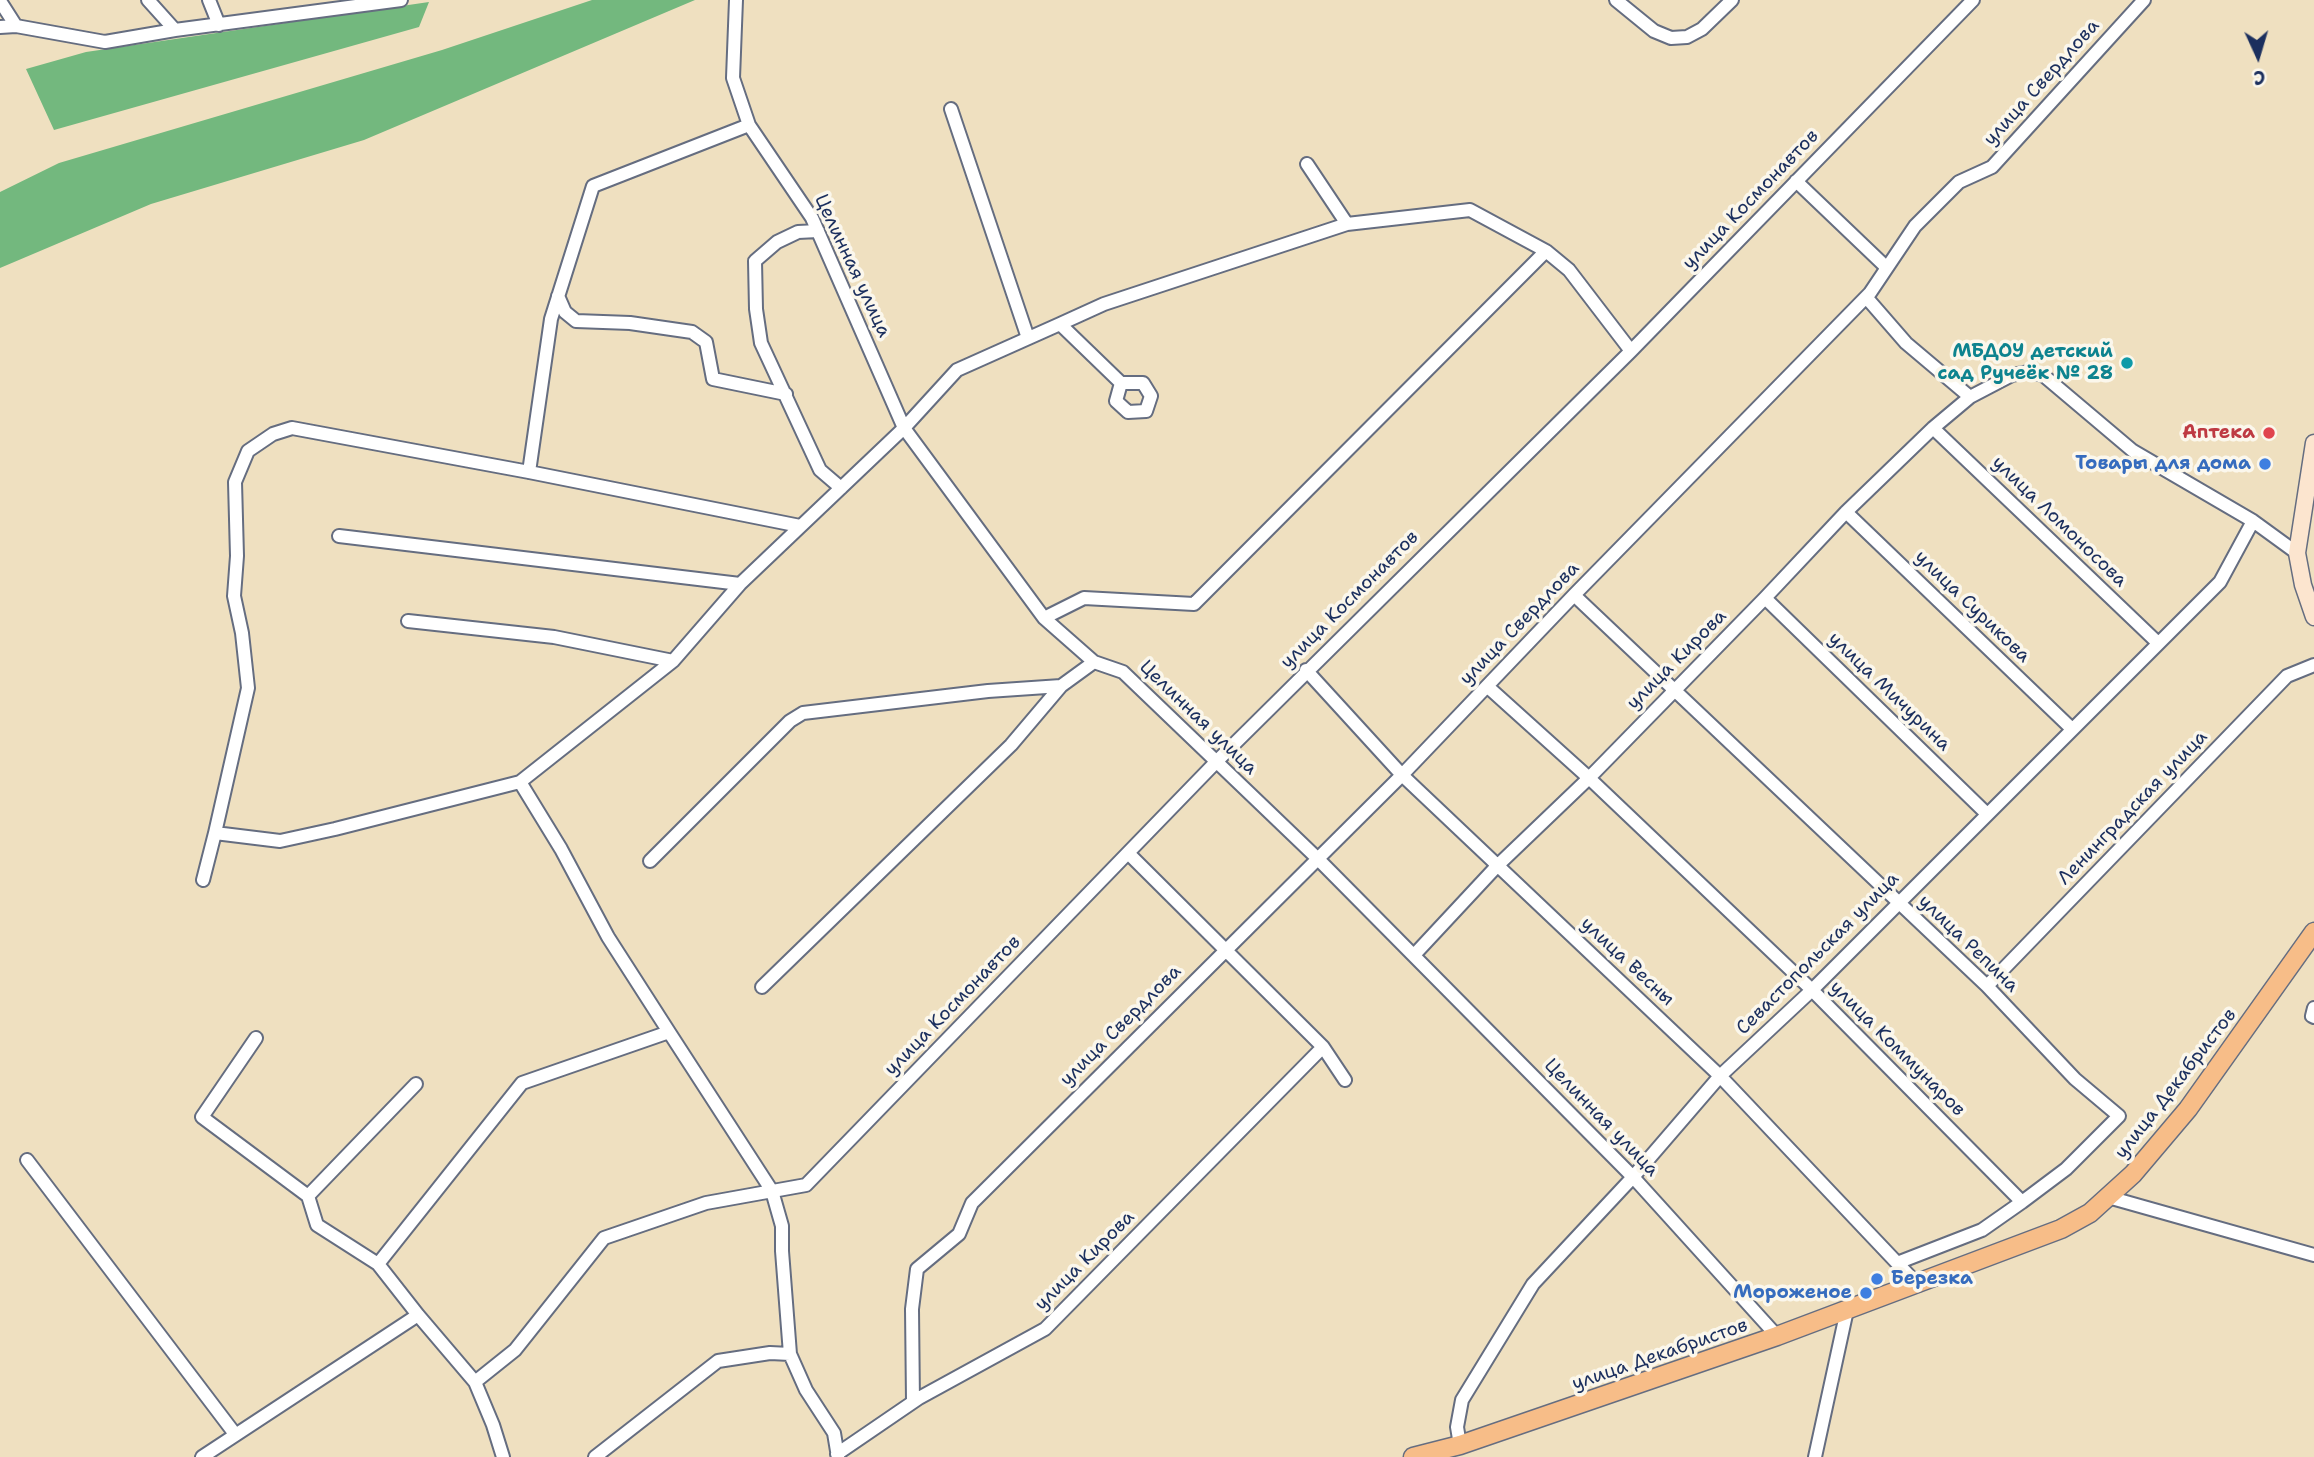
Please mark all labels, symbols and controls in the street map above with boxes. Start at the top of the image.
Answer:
street label: улица Свердлова [1979,15,2105,151]
north arrow [2223,21,2293,91]
text: С [2253,65,2266,90]
street label: улица Космонавтов [1678,125,1824,275]
street label: Целинная улица [809,191,895,341]
place label: МБДОУ детский сад Ручеёк № 28 [1937,341,2113,385]
marker: МБДОУ детский сад Ручеёк № 28 [2119,355,2135,371]
place label: Аптека [2182,422,2255,444]
marker: Аптека [2261,425,2277,441]
street label: улица Ломоносова [1987,452,2131,592]
place label: Товары для дома [2075,453,2251,475]
marker: Товары для дома [2257,456,2273,472]
street label: улица Космонавтов [1276,526,1424,674]
street label: улица Сурикова [1909,546,2035,668]
street label: улица Свердлова [1455,558,1585,690]
street label: улица Кирова [1622,605,1732,715]
street label: улица Мичурина [1823,628,1955,756]
street label: Целинная улица [1134,656,1262,780]
street label: Ленинградская улица [2053,726,2213,890]
street label: Севастопольская улица [1732,868,1904,1040]
street label: улица Репина [1913,890,2023,998]
street label: улица Весны [1575,913,1679,1011]
street label: улица Космонавтов [880,931,1026,1081]
street label: улица Свердлова [1056,961,1186,1091]
street label: улица Коммунаров [1825,977,1969,1121]
street label: улица Декабристов [2110,1004,2242,1164]
street label: Целинная улица [1539,1054,1663,1182]
street label: улица Кирова [1030,1206,1140,1316]
place label: Березка [1891,1268,1973,1290]
marker: Березка [1869,1271,1885,1287]
place label: Мороженое [1733,1282,1852,1304]
marker: Мороженое [1858,1285,1874,1301]
street label: улица Декабристов [1569,1314,1751,1396]

